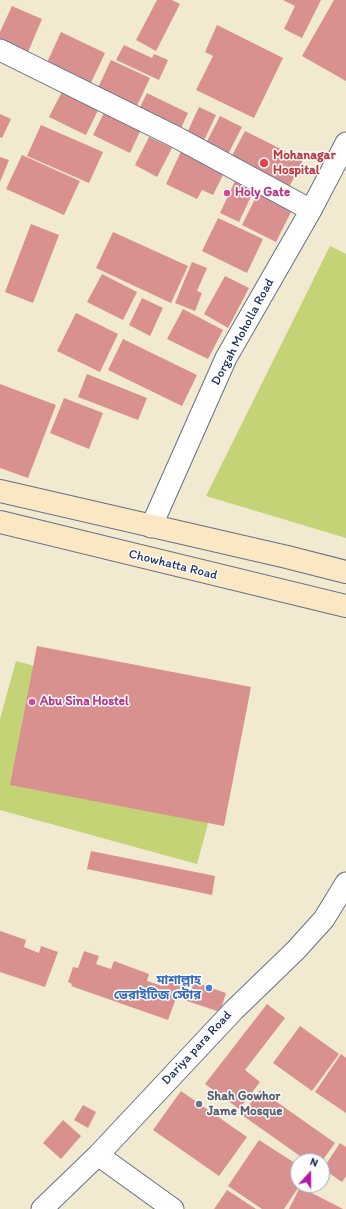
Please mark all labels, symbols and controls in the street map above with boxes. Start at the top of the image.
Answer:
place label: Mohanagar Hospital [273,148,336,179]
marker: Mohanagar Hospital [258,157,270,169]
place label: Holy Gate [235,185,290,201]
marker: Holy Gate [222,188,232,198]
street label: Dorgah Moholla Road [208,276,278,388]
street label: Chowhatta Road [127,546,219,584]
place label: Abu Sina Hostel [40,694,129,710]
marker: Abu Sina Hostel [27,697,37,707]
place label: মাশাল্লাহ ভেরাইটিজ স্টোর [114,973,201,1004]
marker: মাশাল্লাহ ভেরাইটিজ স্টোর [204,983,214,993]
street label: Dariya para Road [159,1008,235,1088]
place label: Shah Gowhor Jame Mosque [207,1089,283,1120]
marker: Shah Gowhor Jame Mosque [194,1099,204,1109]
north arrow [290,1153,330,1193]
text: N [308,1155,320,1170]

